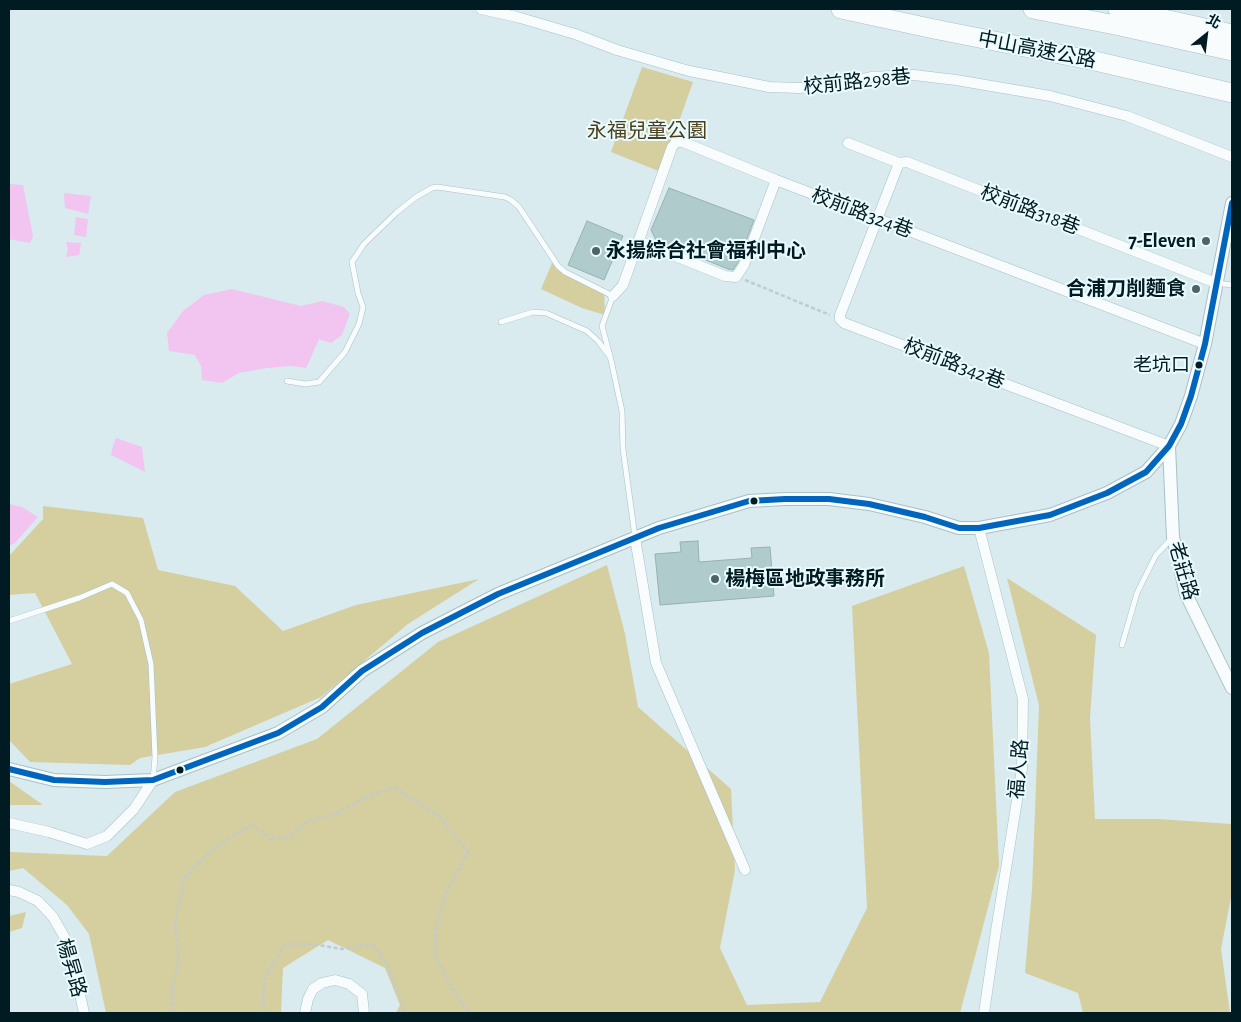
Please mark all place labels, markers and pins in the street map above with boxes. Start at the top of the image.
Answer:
place label: 7-Eleven [1128,229,1196,253]
marker: 7-Eleven [1200,235,1212,247]
place label: 永揚綜合社會福利中心 [606,239,806,263]
marker: 永揚綜合社會福利中心 [590,245,602,257]
place label: 合浦刀削麵食 [1066,277,1186,301]
marker: 合浦刀削麵食 [1190,283,1202,295]
place label: 老坑口 [1133,354,1190,376]
marker: 老坑口 [1194,360,1204,370]
unlabelled marker [749,496,759,506]
place label: 楊梅區地政事務所 [725,567,885,591]
marker: 楊梅區地政事務所 [709,573,721,585]
unlabelled marker [175,765,185,775]

